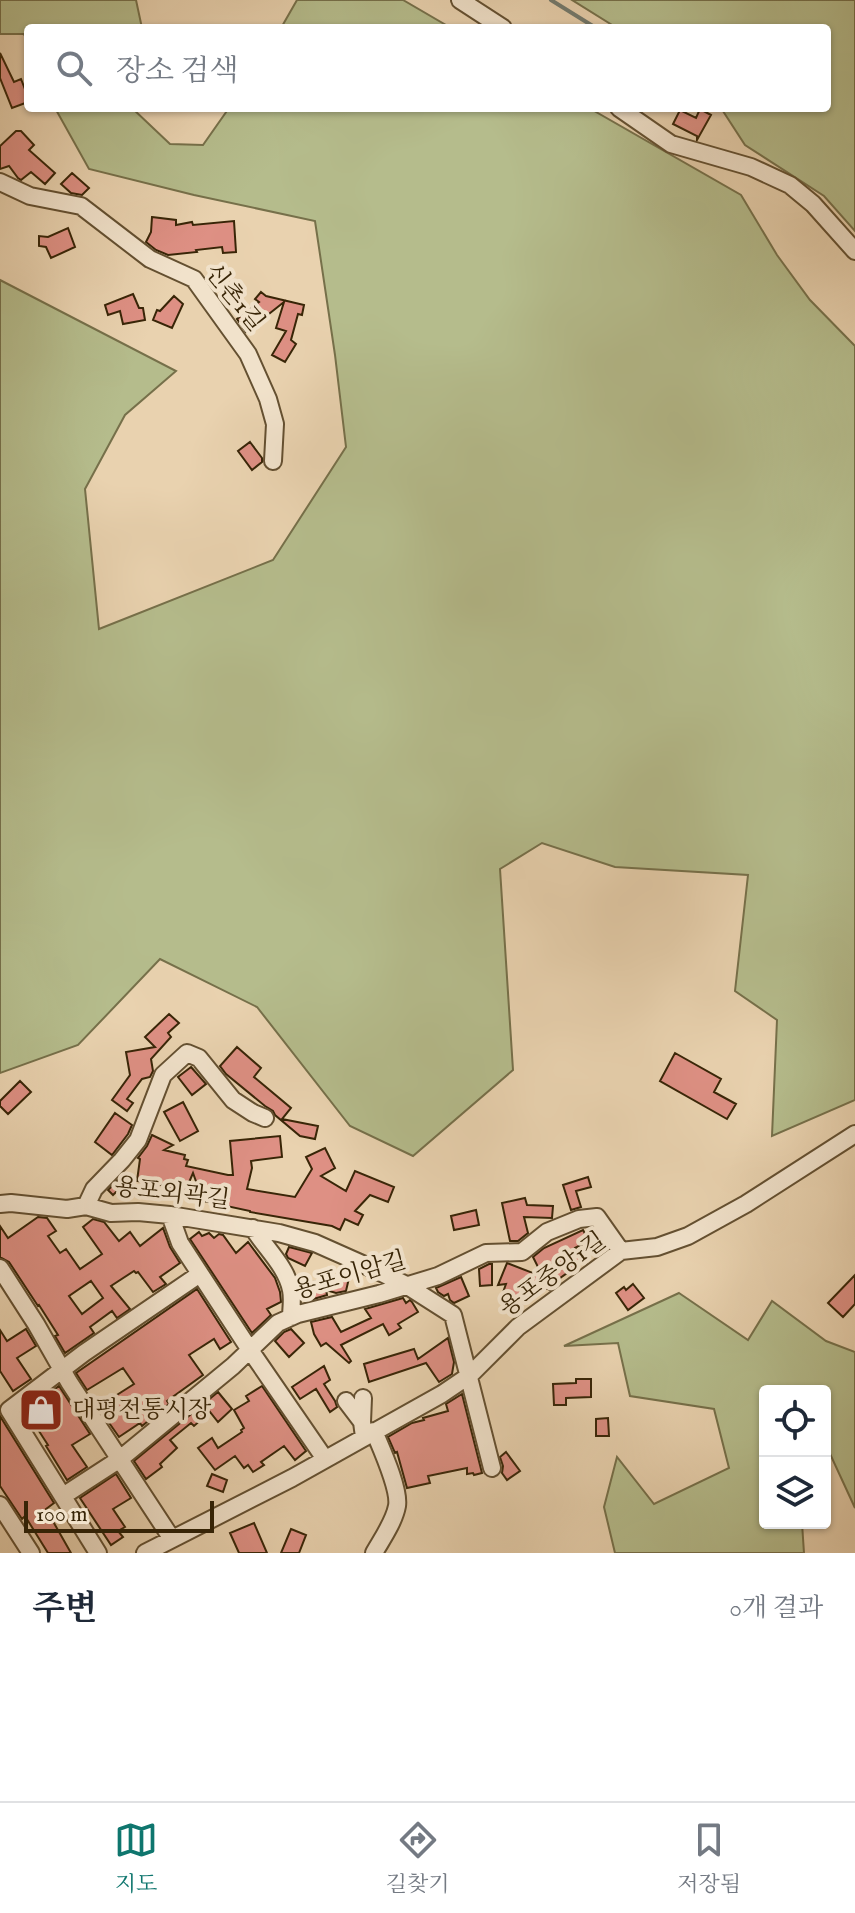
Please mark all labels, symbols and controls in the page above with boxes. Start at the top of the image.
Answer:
search box [24,24,831,112]
icon: search [52,46,96,90]
text: 장소 검색 [116,53,238,91]
street label: 신촌1길 [197,258,271,338]
street label: 용포외곽길 [113,1172,231,1216]
street label: 용포중앙1길 [493,1226,613,1324]
street label: 용포이암길 [290,1245,410,1307]
map controls [759,1385,831,1529]
button: locate [759,1385,831,1457]
shop icon: 대평전통시장 [17,1386,65,1434]
place label: 대평전통시장 [72,1395,212,1426]
button: layers [759,1457,831,1529]
scale bar [24,1497,214,1533]
text: 100 m [36,1501,88,1529]
text: 주변 [32,1588,98,1631]
text: 0개 결과 [729,1592,823,1625]
tab: 지도 [114,1818,158,1899]
tab: 길찾기 [386,1818,449,1899]
tab: 저장됨 [677,1818,741,1899]

